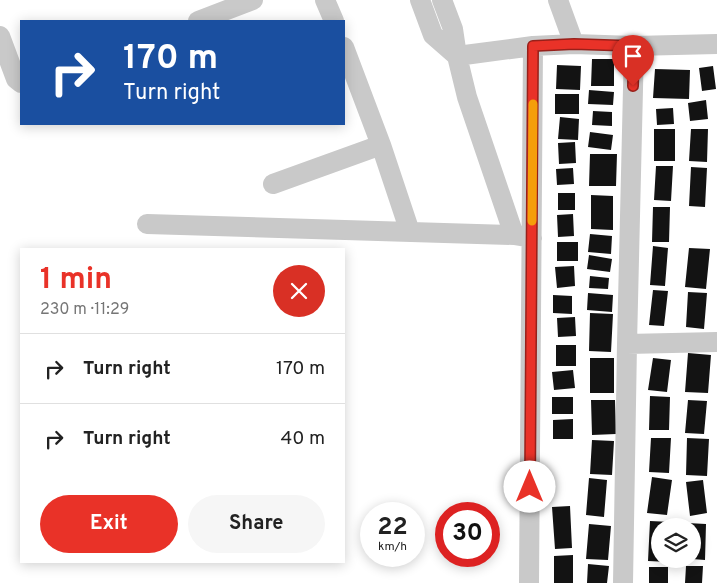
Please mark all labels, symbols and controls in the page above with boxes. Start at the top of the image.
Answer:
pin [612,35,654,86]
text: 170 m [123,37,218,81]
icon: right [40,40,105,105]
icon: arrive [619,42,647,70]
text: Turn right [123,80,220,107]
text: 1 min [40,262,112,299]
button: close [273,265,325,317]
text: 230 m · 11:29 [40,300,129,320]
icon: right [40,355,68,383]
text: Turn right [83,357,171,381]
text: 170 m [276,357,325,381]
icon: right [40,425,68,453]
text: Turn right [83,427,171,451]
text: 40 m [280,427,325,451]
position arrow [503,460,555,512]
button: Exit [40,495,178,553]
button: Share [188,495,325,553]
speed limit sign: 30 [435,502,500,567]
text: 22 [377,512,408,544]
map controls [651,518,701,568]
button: layers [651,518,701,568]
text: km/h [378,539,407,555]

